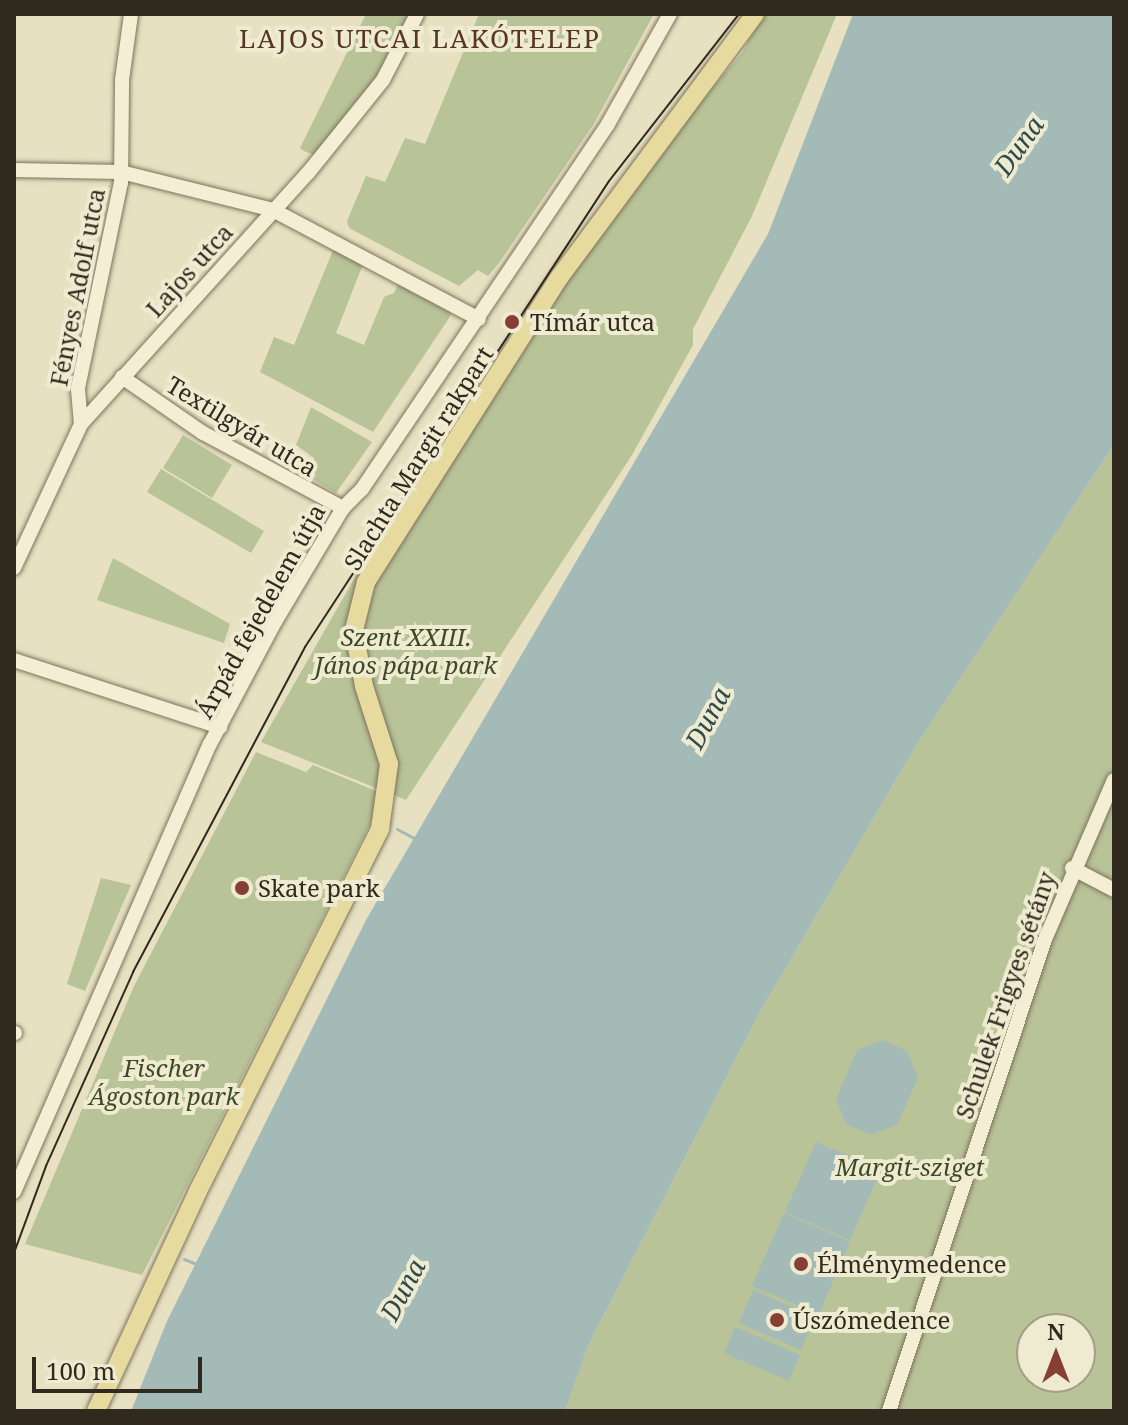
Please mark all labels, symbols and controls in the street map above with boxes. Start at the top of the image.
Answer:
district label: LAJOS UTCAI LAKÓTELEP [239,23,601,55]
water label: Duna [988,110,1050,182]
street label: Fényes Adolf utca [44,186,110,388]
street label: Lajos utca [140,217,238,323]
place label: Tímár utca [530,308,655,336]
marker: Tímár utca [501,311,523,333]
street label: Slachta Margit rakpart [337,341,499,575]
street label: Textilgyár utca [162,370,322,482]
street label: Árpád fejedelem útja [189,499,331,723]
park label: Szent XXIII. János pápa park [315,623,497,679]
water label: Duna [679,682,737,754]
street label: Schulek Frigyes sétány [949,868,1061,1122]
place label: Skate park [258,874,380,902]
marker: Skate park [233,879,251,897]
park label: Fischer Ágoston park [89,1054,239,1110]
park label: Margit-sziget [836,1153,984,1181]
place label: Élménymedence [817,1250,1007,1278]
water label: Duna [374,1254,432,1326]
marker: Élménymedence [792,1255,810,1273]
place label: Úszómedence [793,1306,950,1334]
marker: Úszómedence [768,1311,786,1329]
north arrow [1016,1313,1096,1393]
text: N [1047,1316,1065,1346]
scale bar [36,1341,206,1391]
text: 100 m [46,1354,115,1387]

